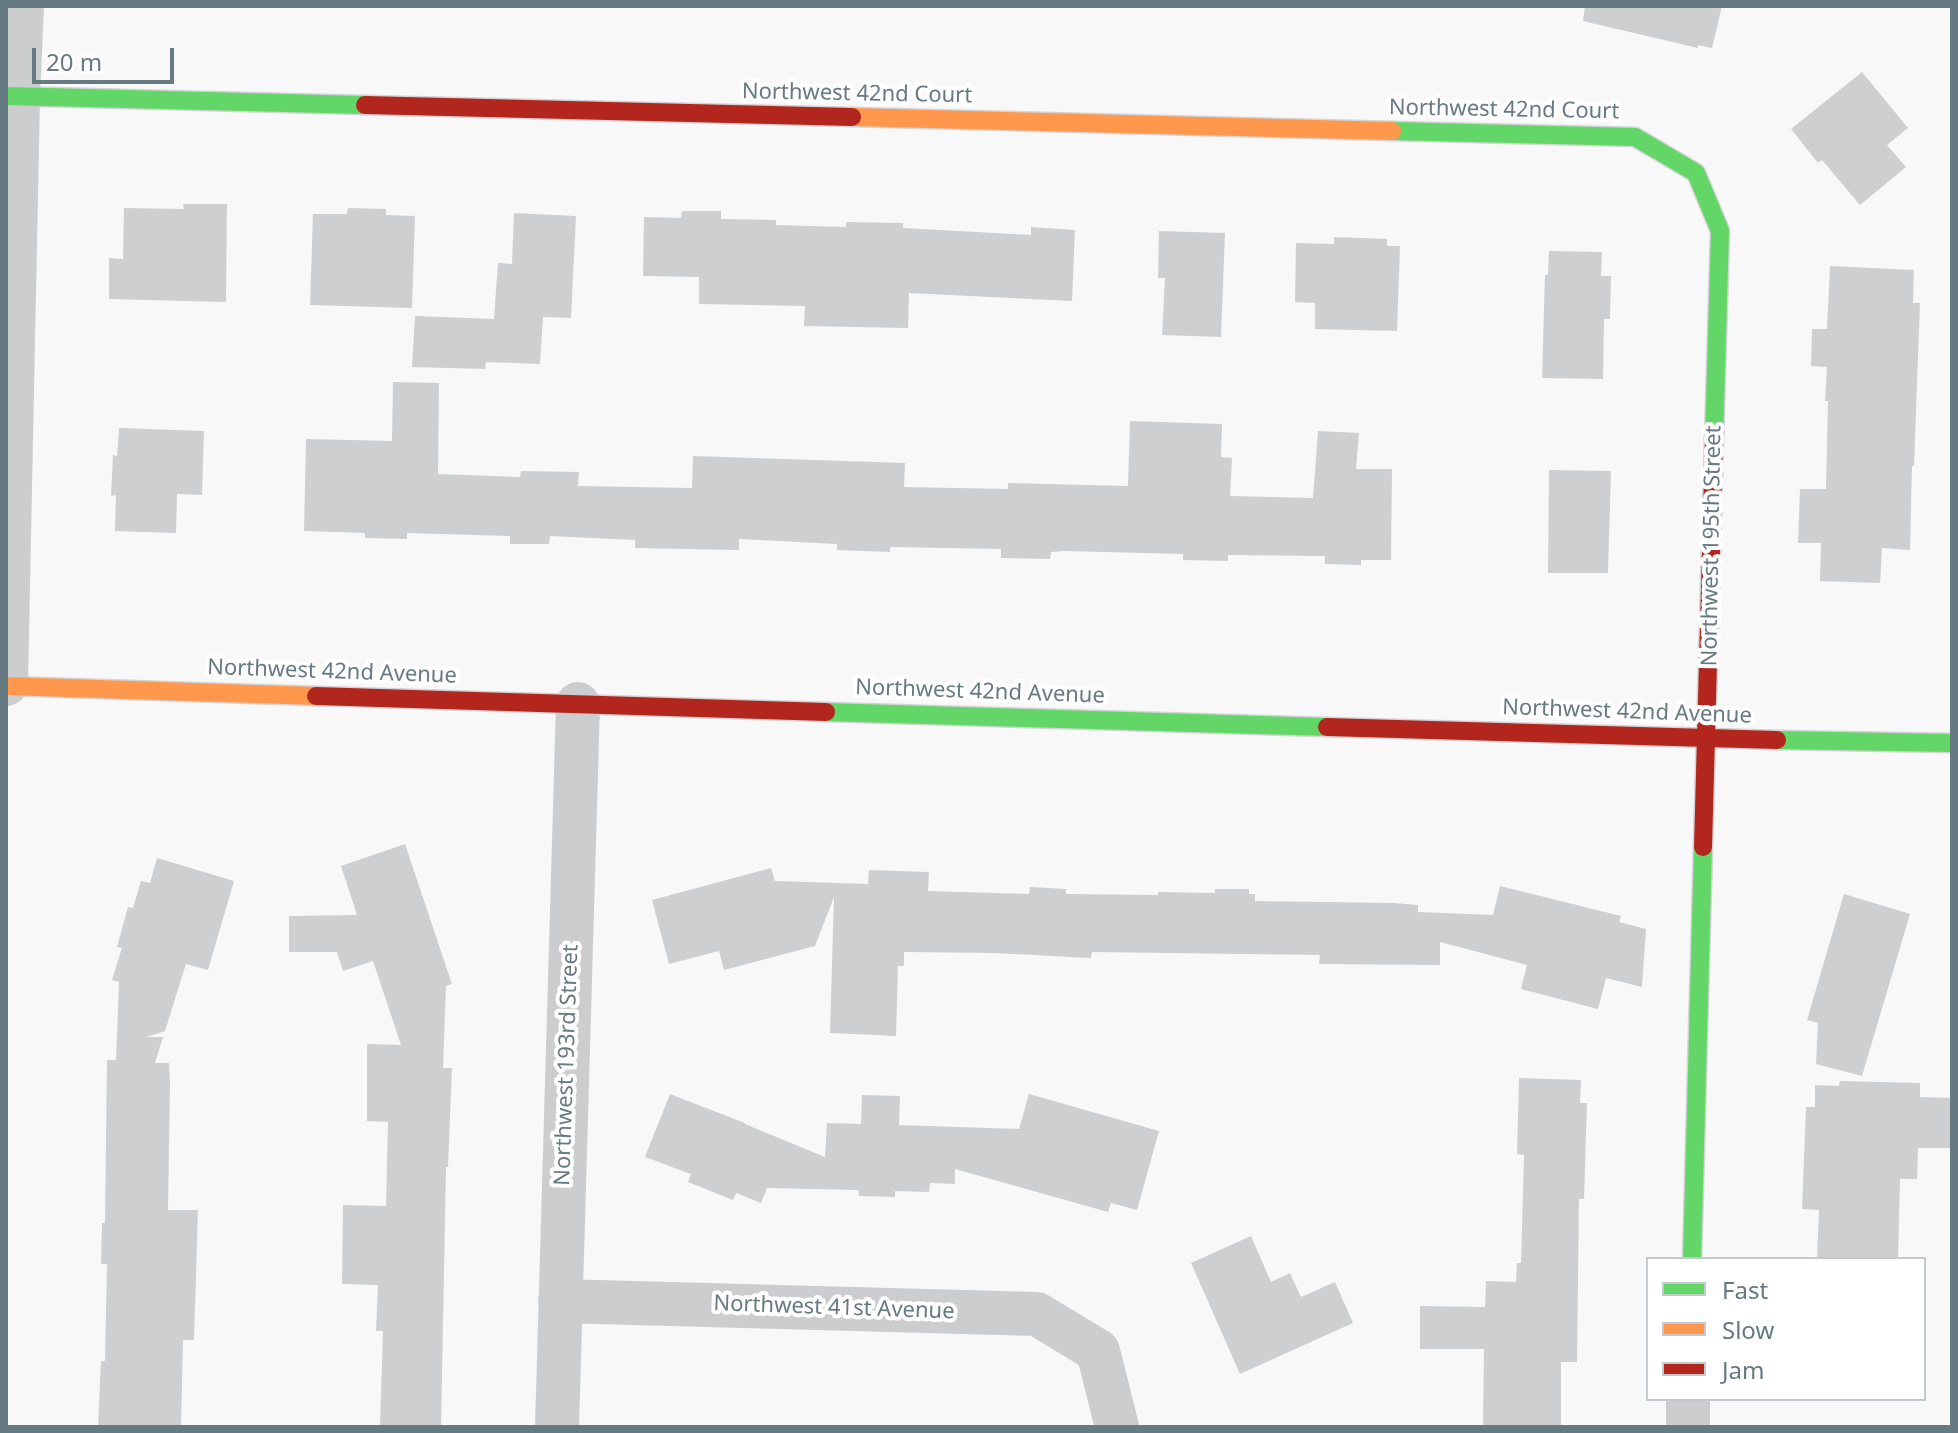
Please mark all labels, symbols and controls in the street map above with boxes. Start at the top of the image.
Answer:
scale bar [36,32,178,82]
text: 20 m [46,45,102,78]
street label: Northwest 42nd Court [742,79,972,109]
street label: Northwest 42nd Court [1389,95,1619,125]
street label: Northwest 195th Street [1697,425,1727,667]
street label: Northwest 42nd Avenue [207,654,457,690]
street label: Northwest 42nd Avenue [855,674,1105,710]
street label: Northwest 42nd Avenue [1502,694,1752,730]
street label: Northwest 193rd Street [550,944,584,1186]
legend [1646,1257,1926,1401]
text: Fast [1722,1273,1768,1306]
street label: Northwest 41st Avenue [713,1291,955,1325]
text: Slow [1722,1313,1774,1346]
text: Jam [1722,1353,1764,1386]

